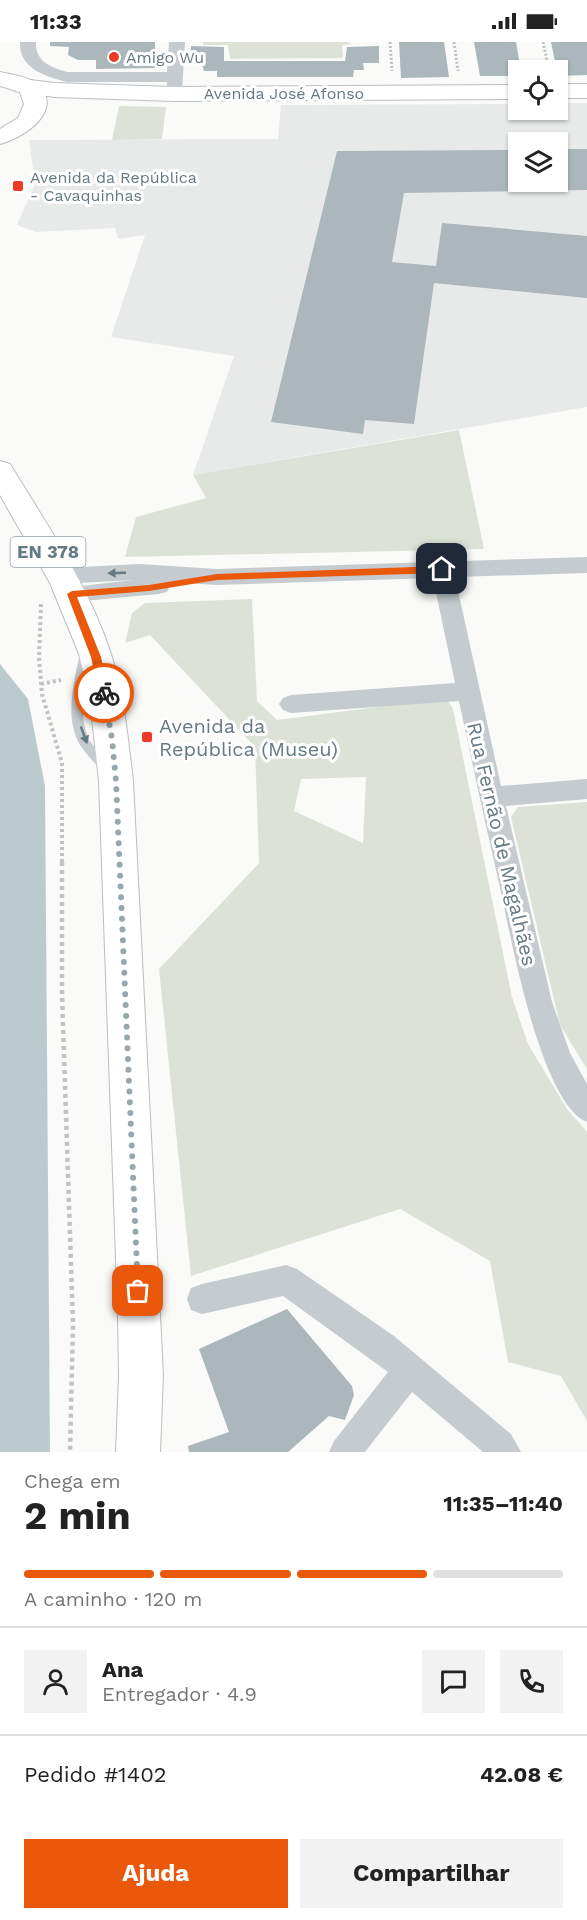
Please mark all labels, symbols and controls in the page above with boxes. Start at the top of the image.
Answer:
text: 11:33 [30,9,82,34]
place label: Amigo Wu [126,48,204,67]
marker: Amigo Wu [107,50,121,64]
map controls [508,60,568,192]
button: locate [508,60,568,120]
street label: Avenida José Afonso [204,84,364,103]
button: layers [508,132,568,192]
place label: Avenida da República - Cavaquinhas [30,168,197,205]
marker: Avenida da República - Cavaquinhas [11,179,25,193]
road number: EN 378 [10,537,86,567]
pin [416,543,467,594]
icon: home [425,552,458,585]
one-way arrow [107,569,126,578]
courier [74,663,134,723]
icon: bike [88,677,121,710]
place label: Avenida da República (Museu) [159,714,338,761]
street label: Rua Fernão de Magalhães [462,720,542,968]
one-way arrow [79,726,89,744]
marker: Avenida da República (Museu) [140,730,154,744]
pin [112,1265,163,1316]
icon: bag [121,1274,154,1307]
text: Chega em [24,1469,121,1493]
text: 11:35–11:40 [443,1491,563,1516]
text: 2 min [24,1493,131,1538]
text: A caminho · 120 m [24,1587,202,1611]
button: person [24,1650,87,1713]
button: chat [422,1650,485,1713]
button: phone [500,1650,563,1713]
text: Ana [102,1657,143,1682]
text: Entregador · 4.9 [102,1682,257,1706]
text: Pedido #1402 [24,1762,167,1787]
text: 42.08 € [480,1762,563,1787]
button: Ajuda [24,1839,288,1908]
button: Compartilhar [300,1839,563,1908]

